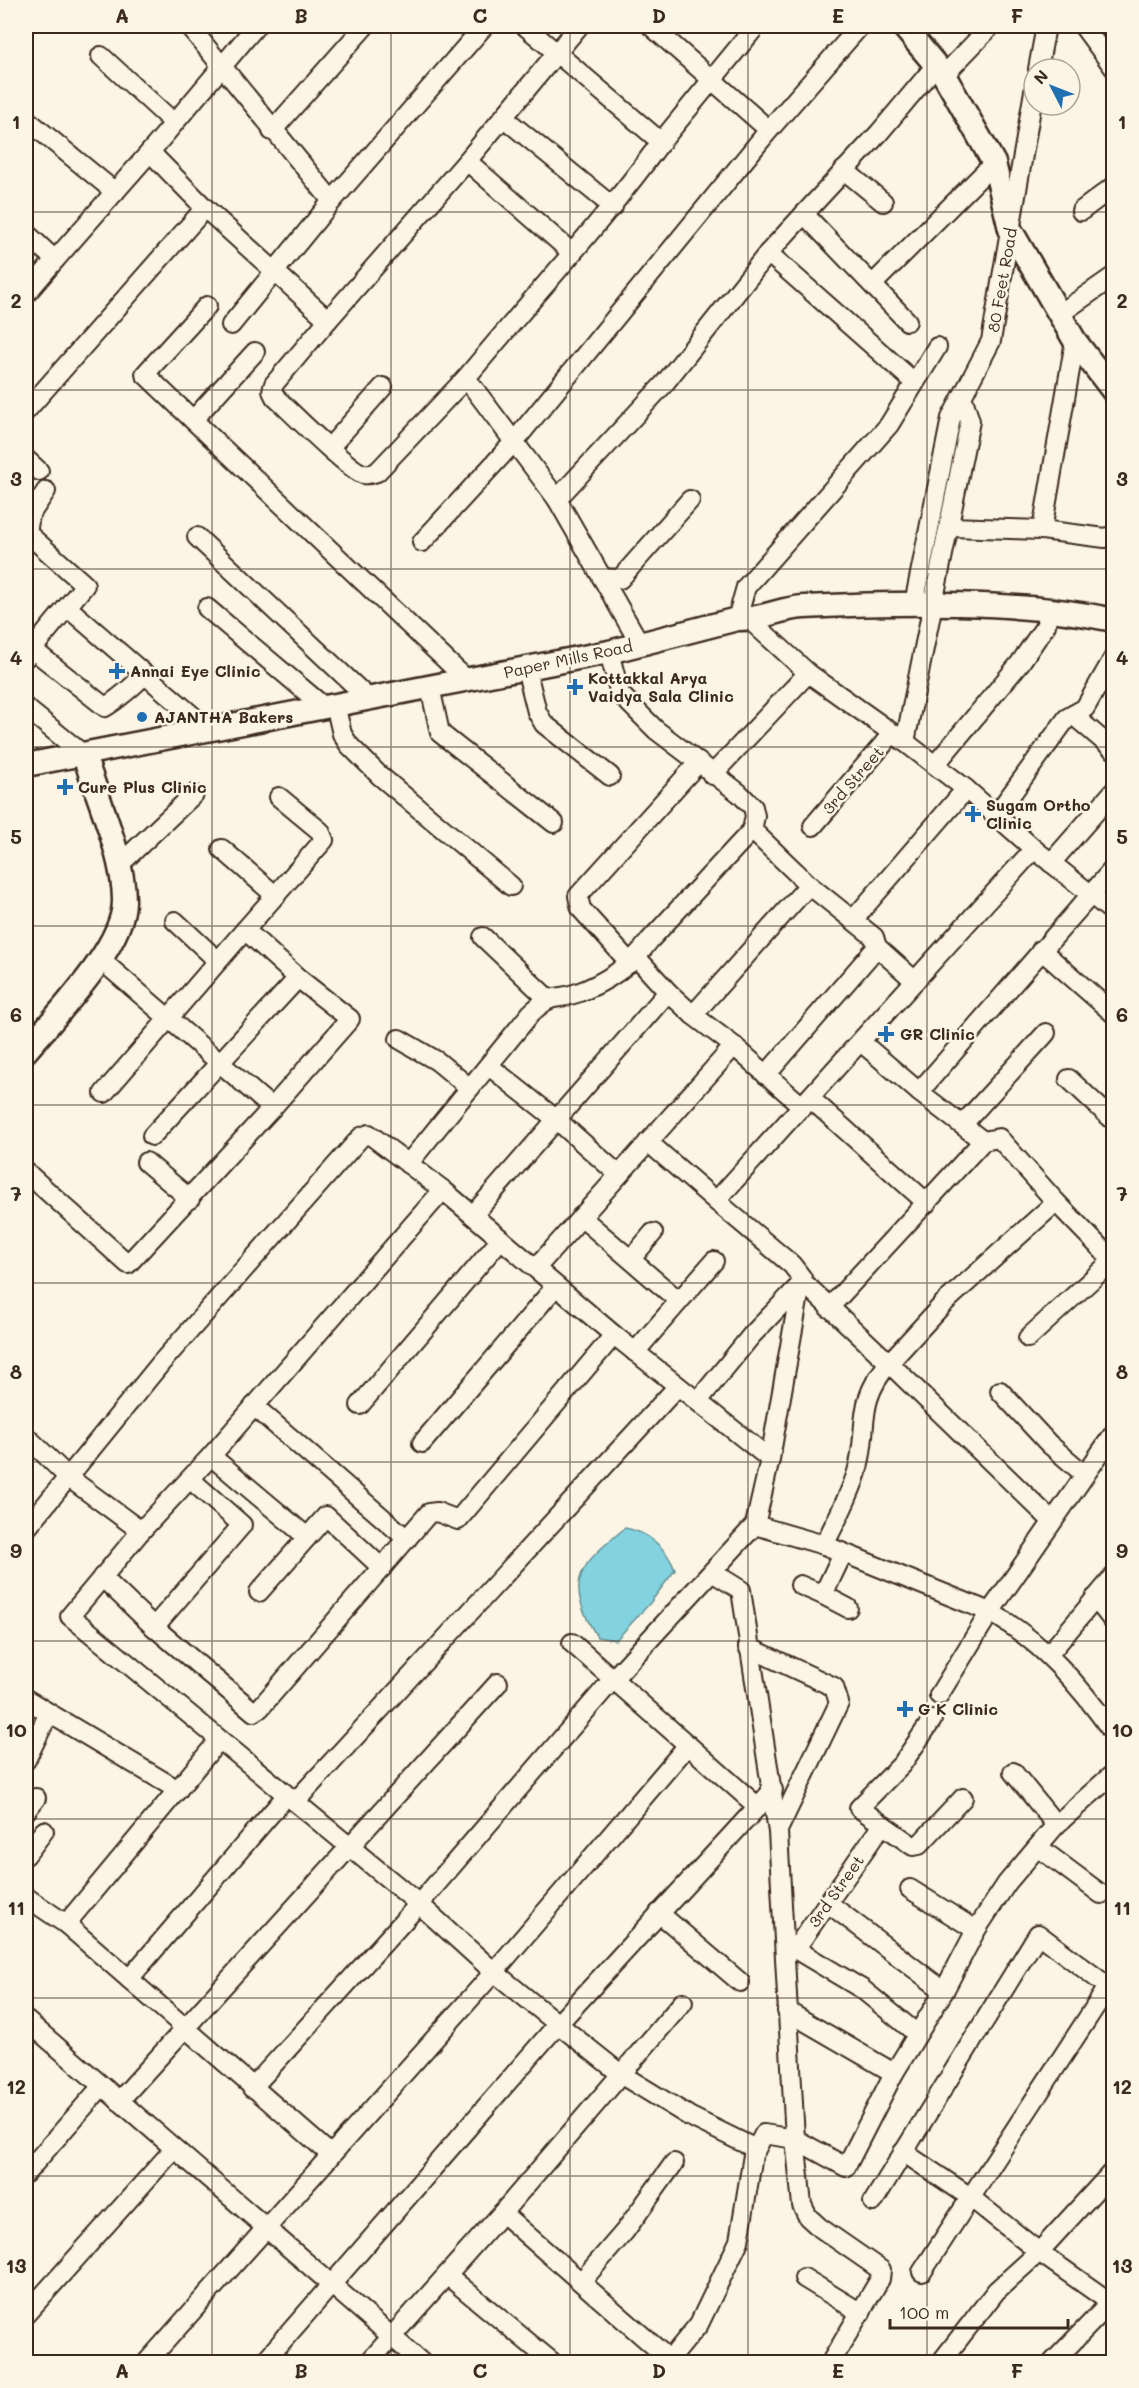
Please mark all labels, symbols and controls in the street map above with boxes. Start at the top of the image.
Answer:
text: A [115,2,129,28]
text: B [294,2,308,28]
text: C [473,2,488,28]
text: D [652,2,666,28]
text: E [832,2,844,28]
text: F [1011,2,1024,28]
north arrow [1022,57,1082,117]
text: N [1029,65,1052,88]
text: 1 [12,108,20,134]
text: 1 [1118,108,1126,134]
street label: 80 Feet Road [982,226,1021,334]
text: 2 [10,287,22,313]
text: 2 [1116,287,1128,313]
text: 3 [10,465,22,491]
text: 3 [1116,465,1128,491]
street label: Paper Mills Road [502,635,634,682]
text: 4 [10,644,23,670]
text: 4 [1116,644,1129,670]
place label: Annai Eye Clinic [130,660,260,681]
marker: Annai Eye Clinic [108,662,126,680]
place label: Kottakkal Arya Vaidya Sala Clinic [588,667,734,706]
marker: Kottakkal Arya Vaidya Sala Clinic [566,678,584,696]
place label: AJANTHA Bakers [154,706,293,727]
marker: AJANTHA Bakers [135,710,149,724]
street label: 3rd Street [817,741,888,818]
place label: Cure Plus Clinic [78,776,207,797]
marker: Cure Plus Clinic [56,778,74,796]
place label: Sugam Ortho Clinic [986,794,1091,833]
marker: Sugam Ortho Clinic [964,805,982,823]
text: 5 [10,823,22,849]
text: 5 [1116,823,1128,849]
text: 6 [10,1001,22,1027]
text: 6 [1116,1001,1128,1027]
place label: GR Clinic [900,1023,975,1044]
marker: GR Clinic [877,1025,895,1043]
text: 7 [10,1180,22,1206]
text: 7 [1116,1180,1128,1206]
text: 8 [10,1358,22,1384]
text: 8 [1116,1358,1128,1384]
text: 9 [10,1537,22,1563]
text: 9 [1116,1537,1128,1563]
place label: G K Clinic [918,1698,998,1719]
marker: G K Clinic [896,1700,914,1718]
text: 10 [5,1716,27,1742]
text: 10 [1111,1716,1133,1742]
street label: 3rd Street [803,1850,868,1931]
text: 11 [7,1894,25,1920]
text: 11 [1113,1894,1131,1920]
text: 12 [6,2073,26,2099]
text: 12 [1112,2073,1132,2099]
text: 13 [6,2252,26,2278]
text: 13 [1112,2252,1132,2278]
scale bar [890,2292,1068,2330]
text: 100 m [899,2300,949,2324]
text: A [115,2357,129,2383]
text: B [294,2357,308,2383]
text: C [473,2357,488,2383]
text: D [652,2357,666,2383]
text: E [832,2357,844,2383]
text: F [1011,2357,1024,2383]

